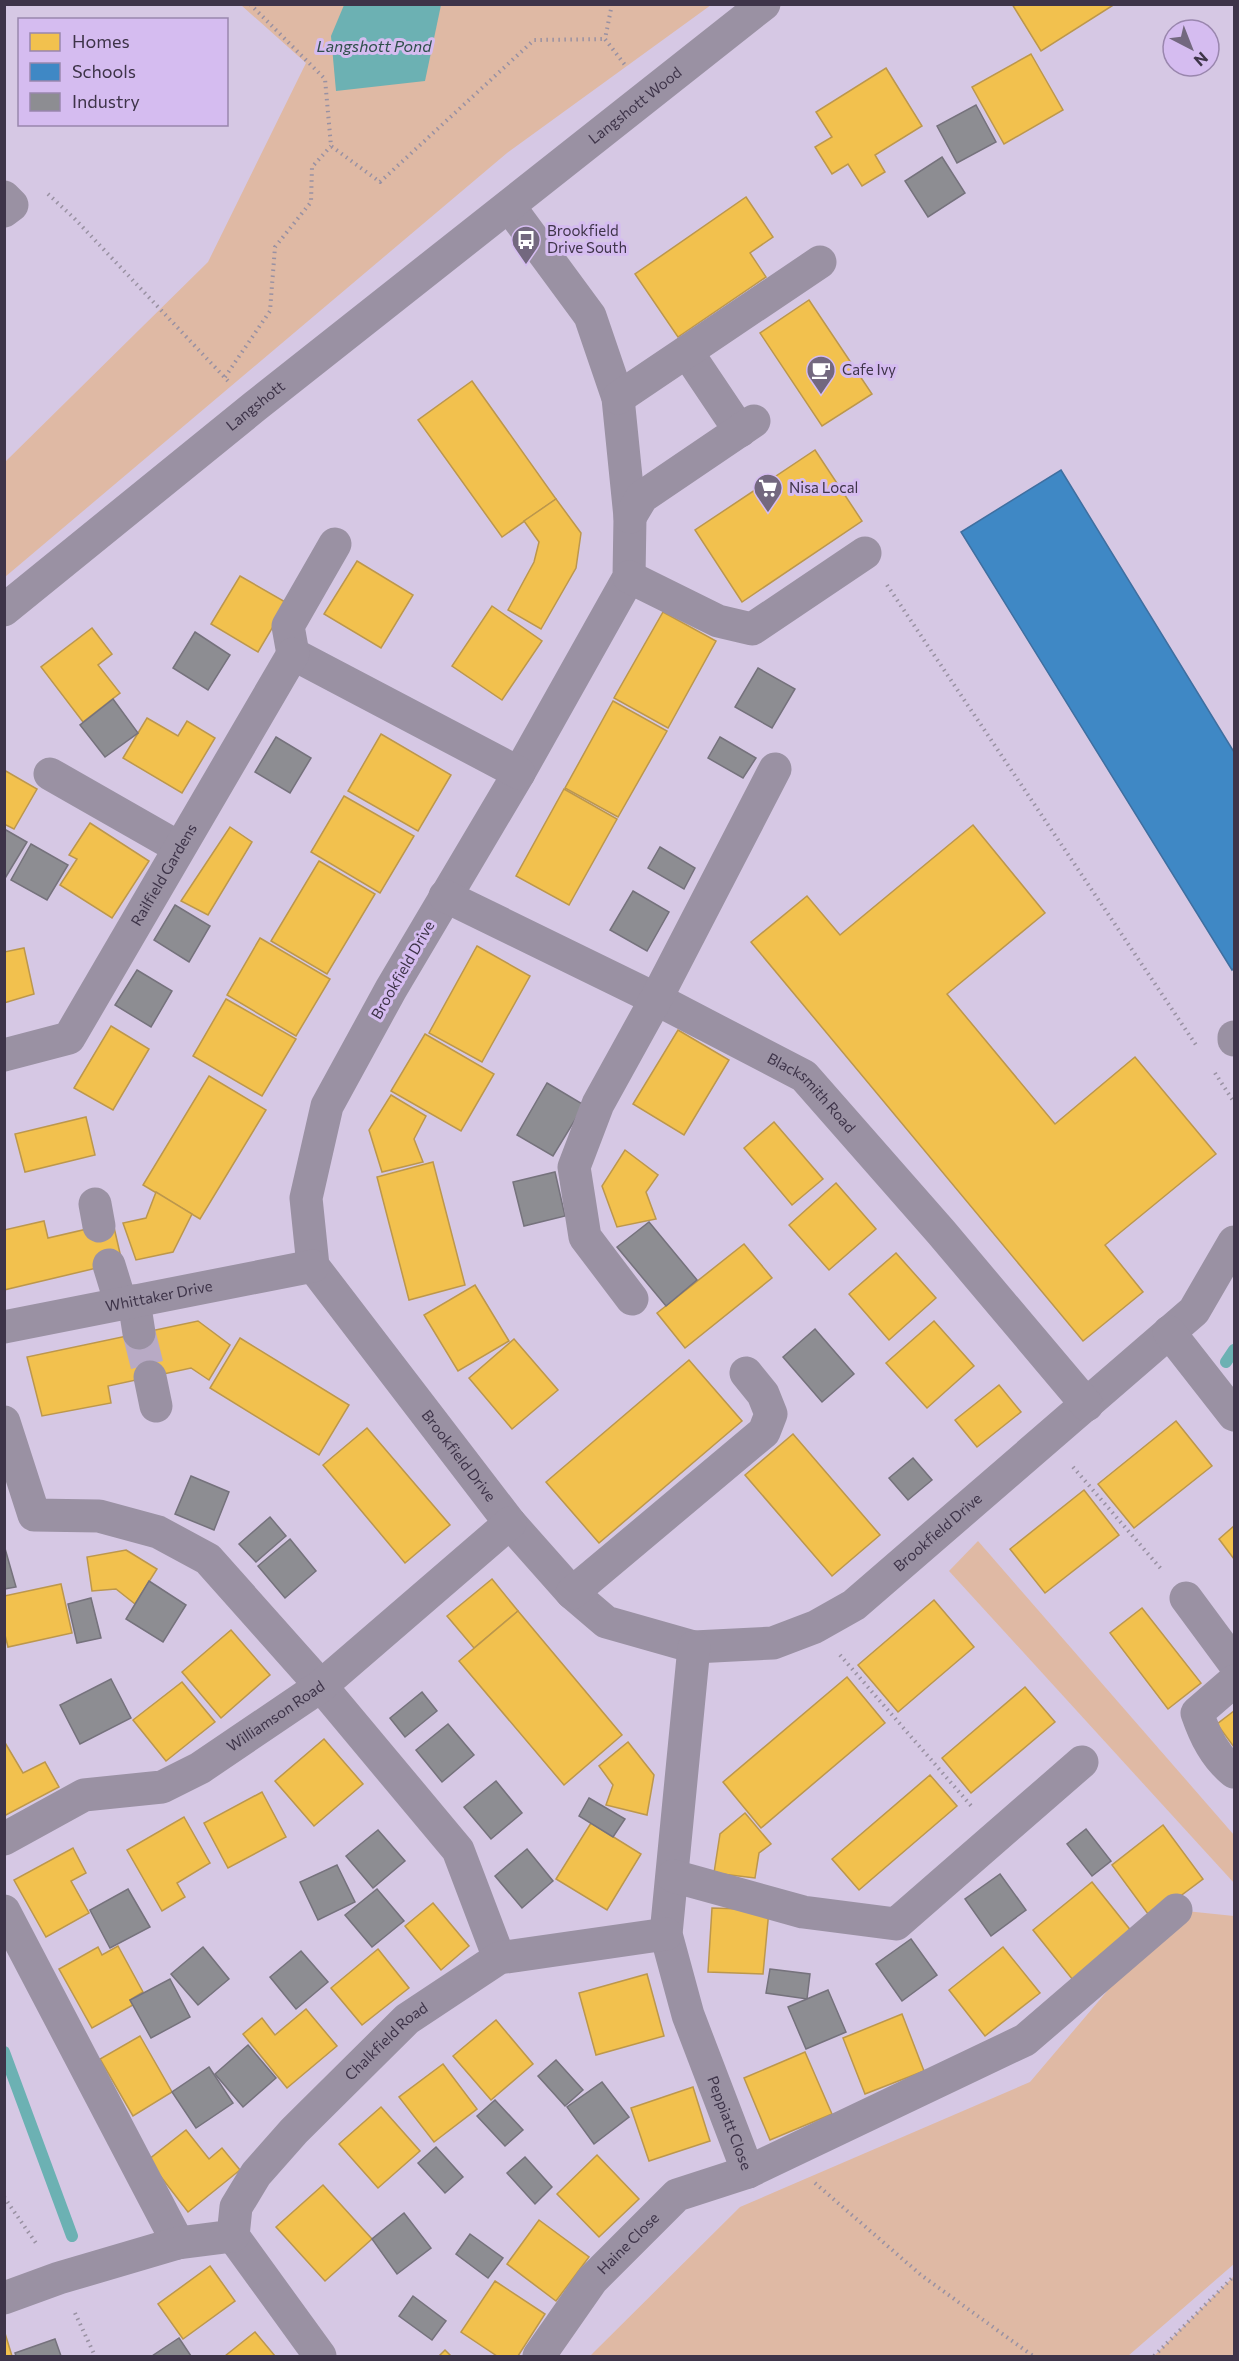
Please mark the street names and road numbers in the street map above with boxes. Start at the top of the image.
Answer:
street label: Langshott Wood [585,63,685,147]
street label: Langshott [222,376,288,434]
street label: Railfield Gardens [126,820,200,929]
street label: Brookfield Drive [367,917,438,1022]
street label: Blacksmith Road [765,1049,860,1136]
street label: Whittaker Drive [104,1276,214,1315]
street label: Brookfield Drive [418,1406,500,1505]
street label: Brookfield Drive [889,1489,985,1575]
street label: Williamson Road [223,1676,328,1755]
street label: Chalkfield Road [341,1998,431,2084]
street label: Peppiatt Close [704,2073,756,2172]
street label: Haine Close [593,2208,662,2278]

